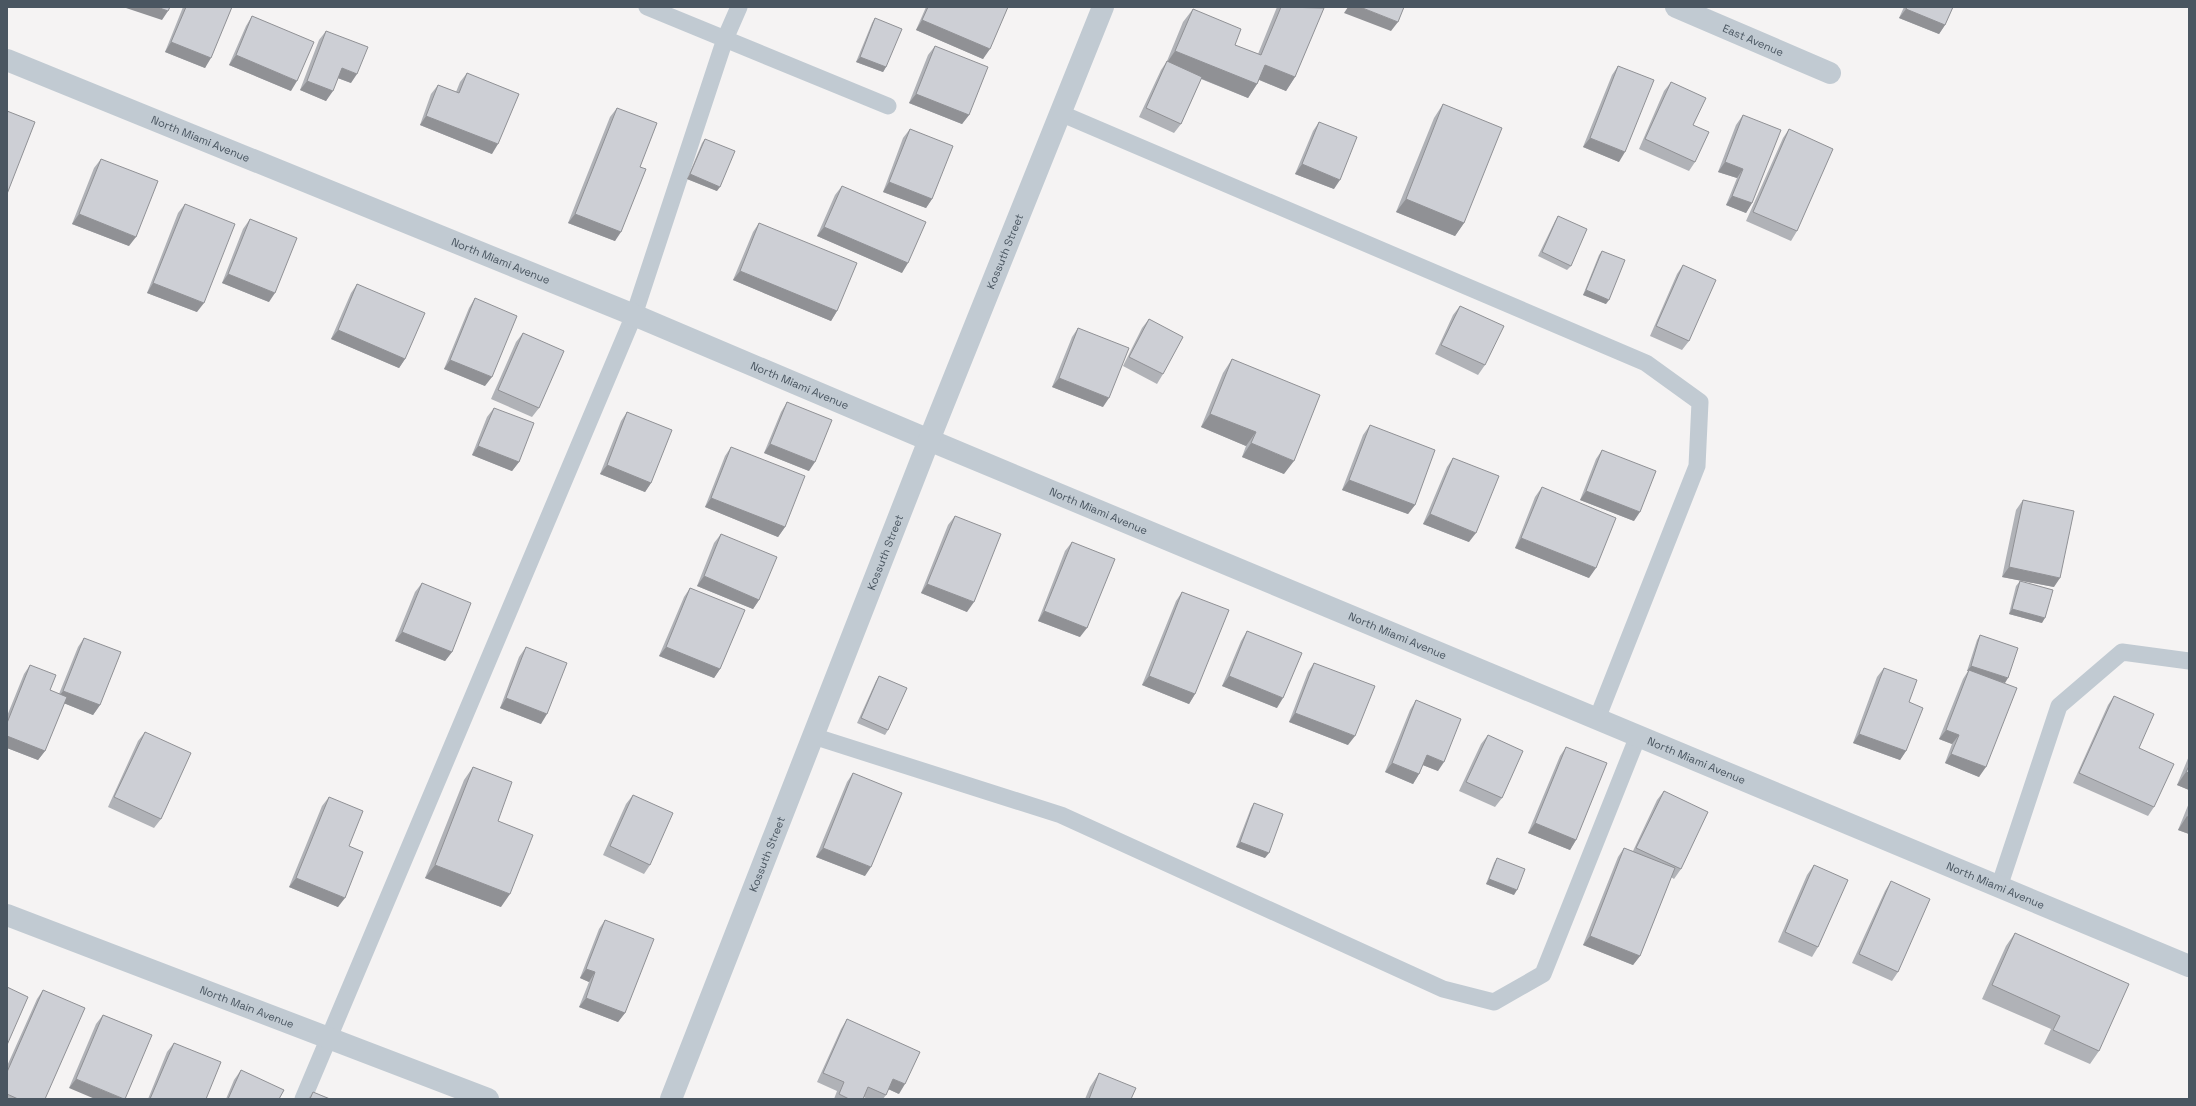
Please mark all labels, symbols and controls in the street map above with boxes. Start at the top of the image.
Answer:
street label: East Avenue [1721,21,1786,59]
street label: North Miami Avenue [149,112,252,165]
street label: Kossuth Street [983,212,1026,291]
street label: North Miami Avenue [449,234,552,287]
street label: North Miami Avenue [749,358,851,412]
street label: North Miami Avenue [1047,484,1150,538]
street label: Kossuth Street [864,513,906,592]
street label: North Miami Avenue [1346,609,1449,662]
street label: North Miami Avenue [1645,734,1748,787]
street label: Kossuth Street [746,814,788,894]
street label: North Miami Avenue [1944,859,2047,912]
street label: North Main Avenue [198,982,296,1031]

